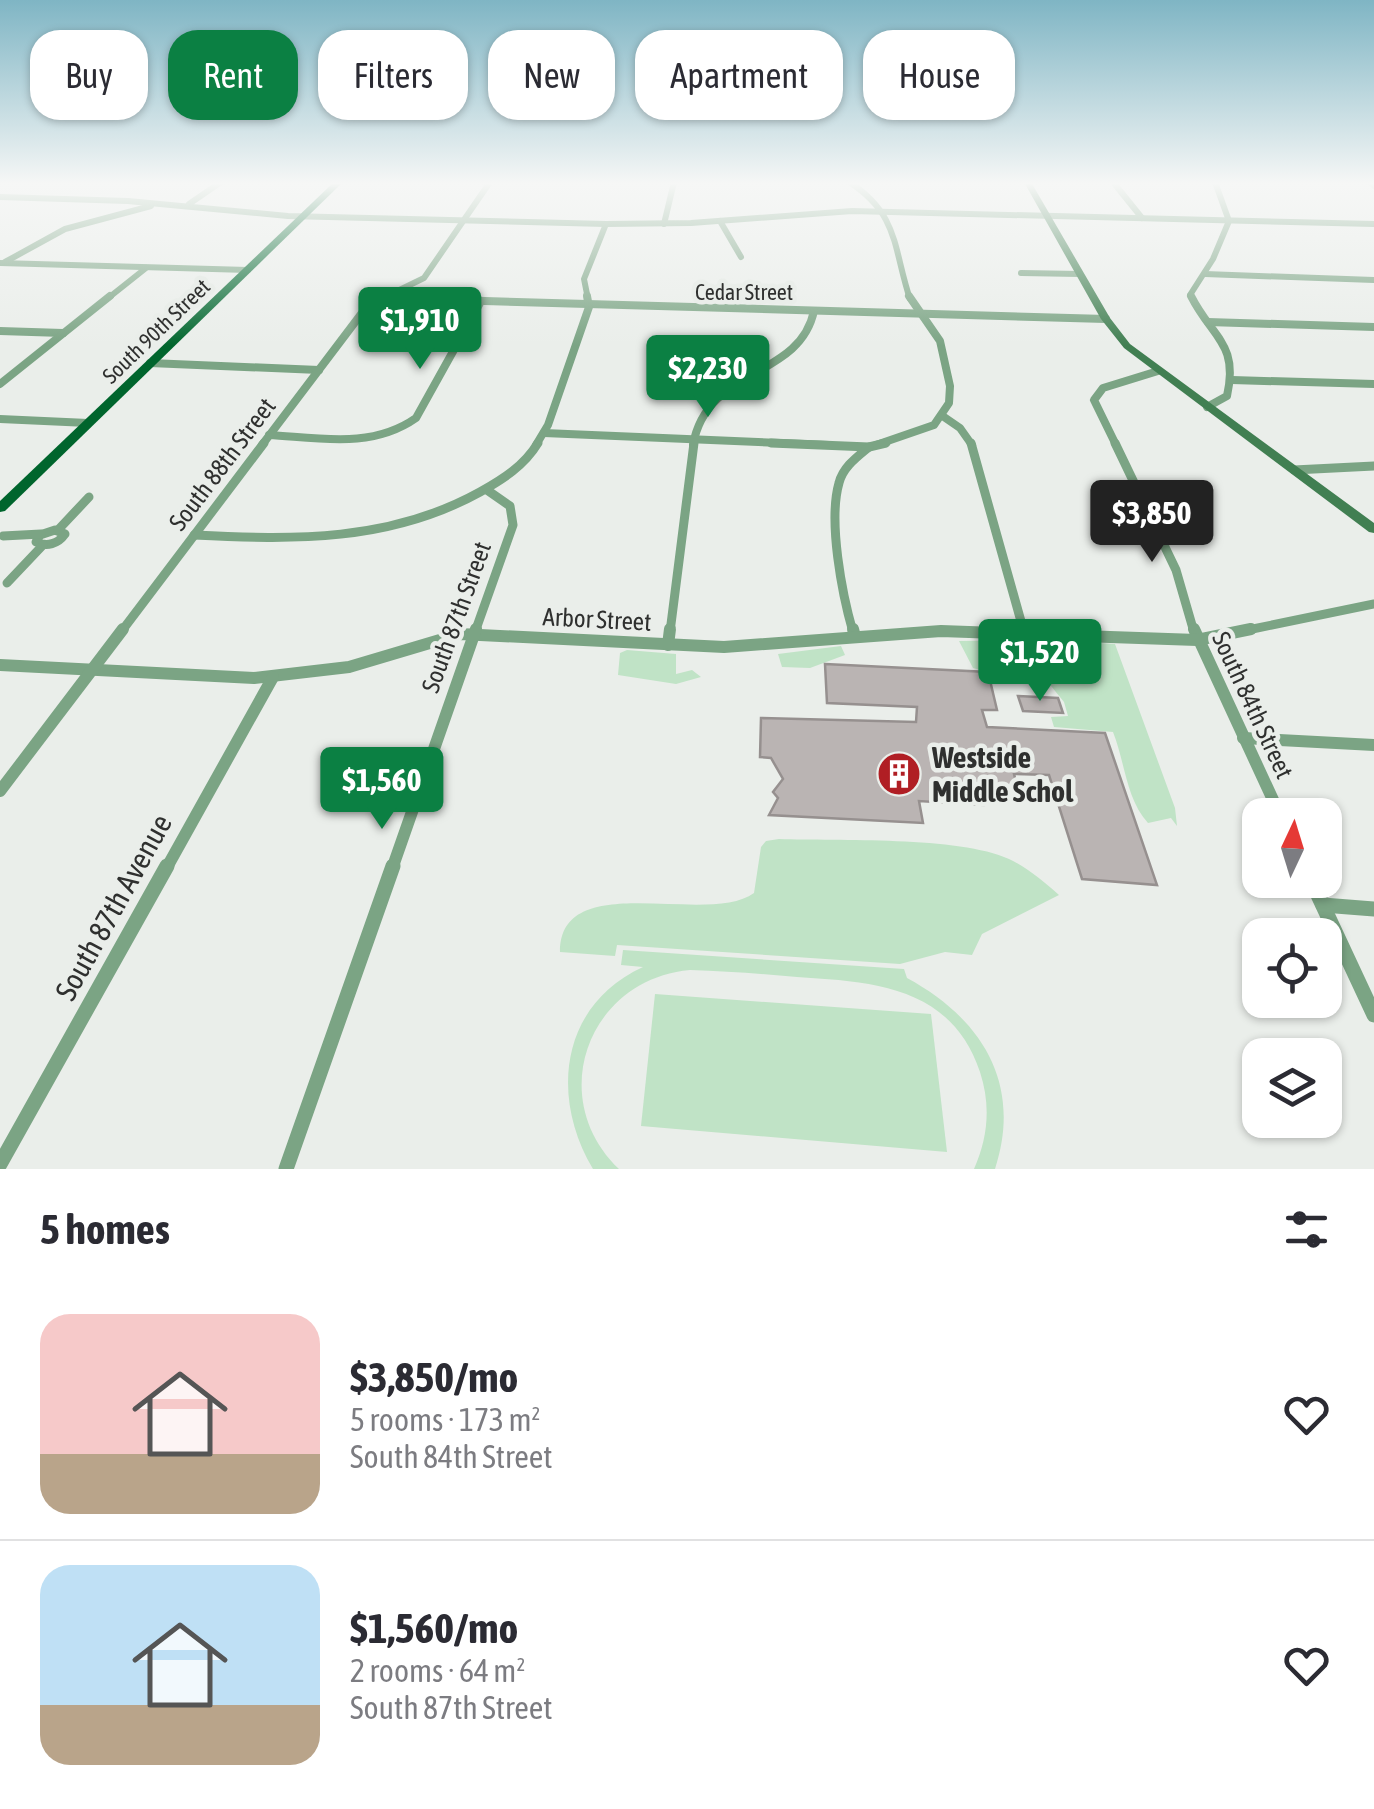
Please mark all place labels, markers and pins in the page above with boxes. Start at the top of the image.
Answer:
pin: $1,910 [339,287,501,372]
pin: $2,230 [627,335,789,420]
pin: $3,850 [1071,480,1233,565]
pin: $1,520 [959,619,1121,704]
place label: Westside Middle Schol [931,740,1074,808]
pin: $1,560 [301,747,463,832]
building icon: Westside Middle Schol [876,751,922,797]

